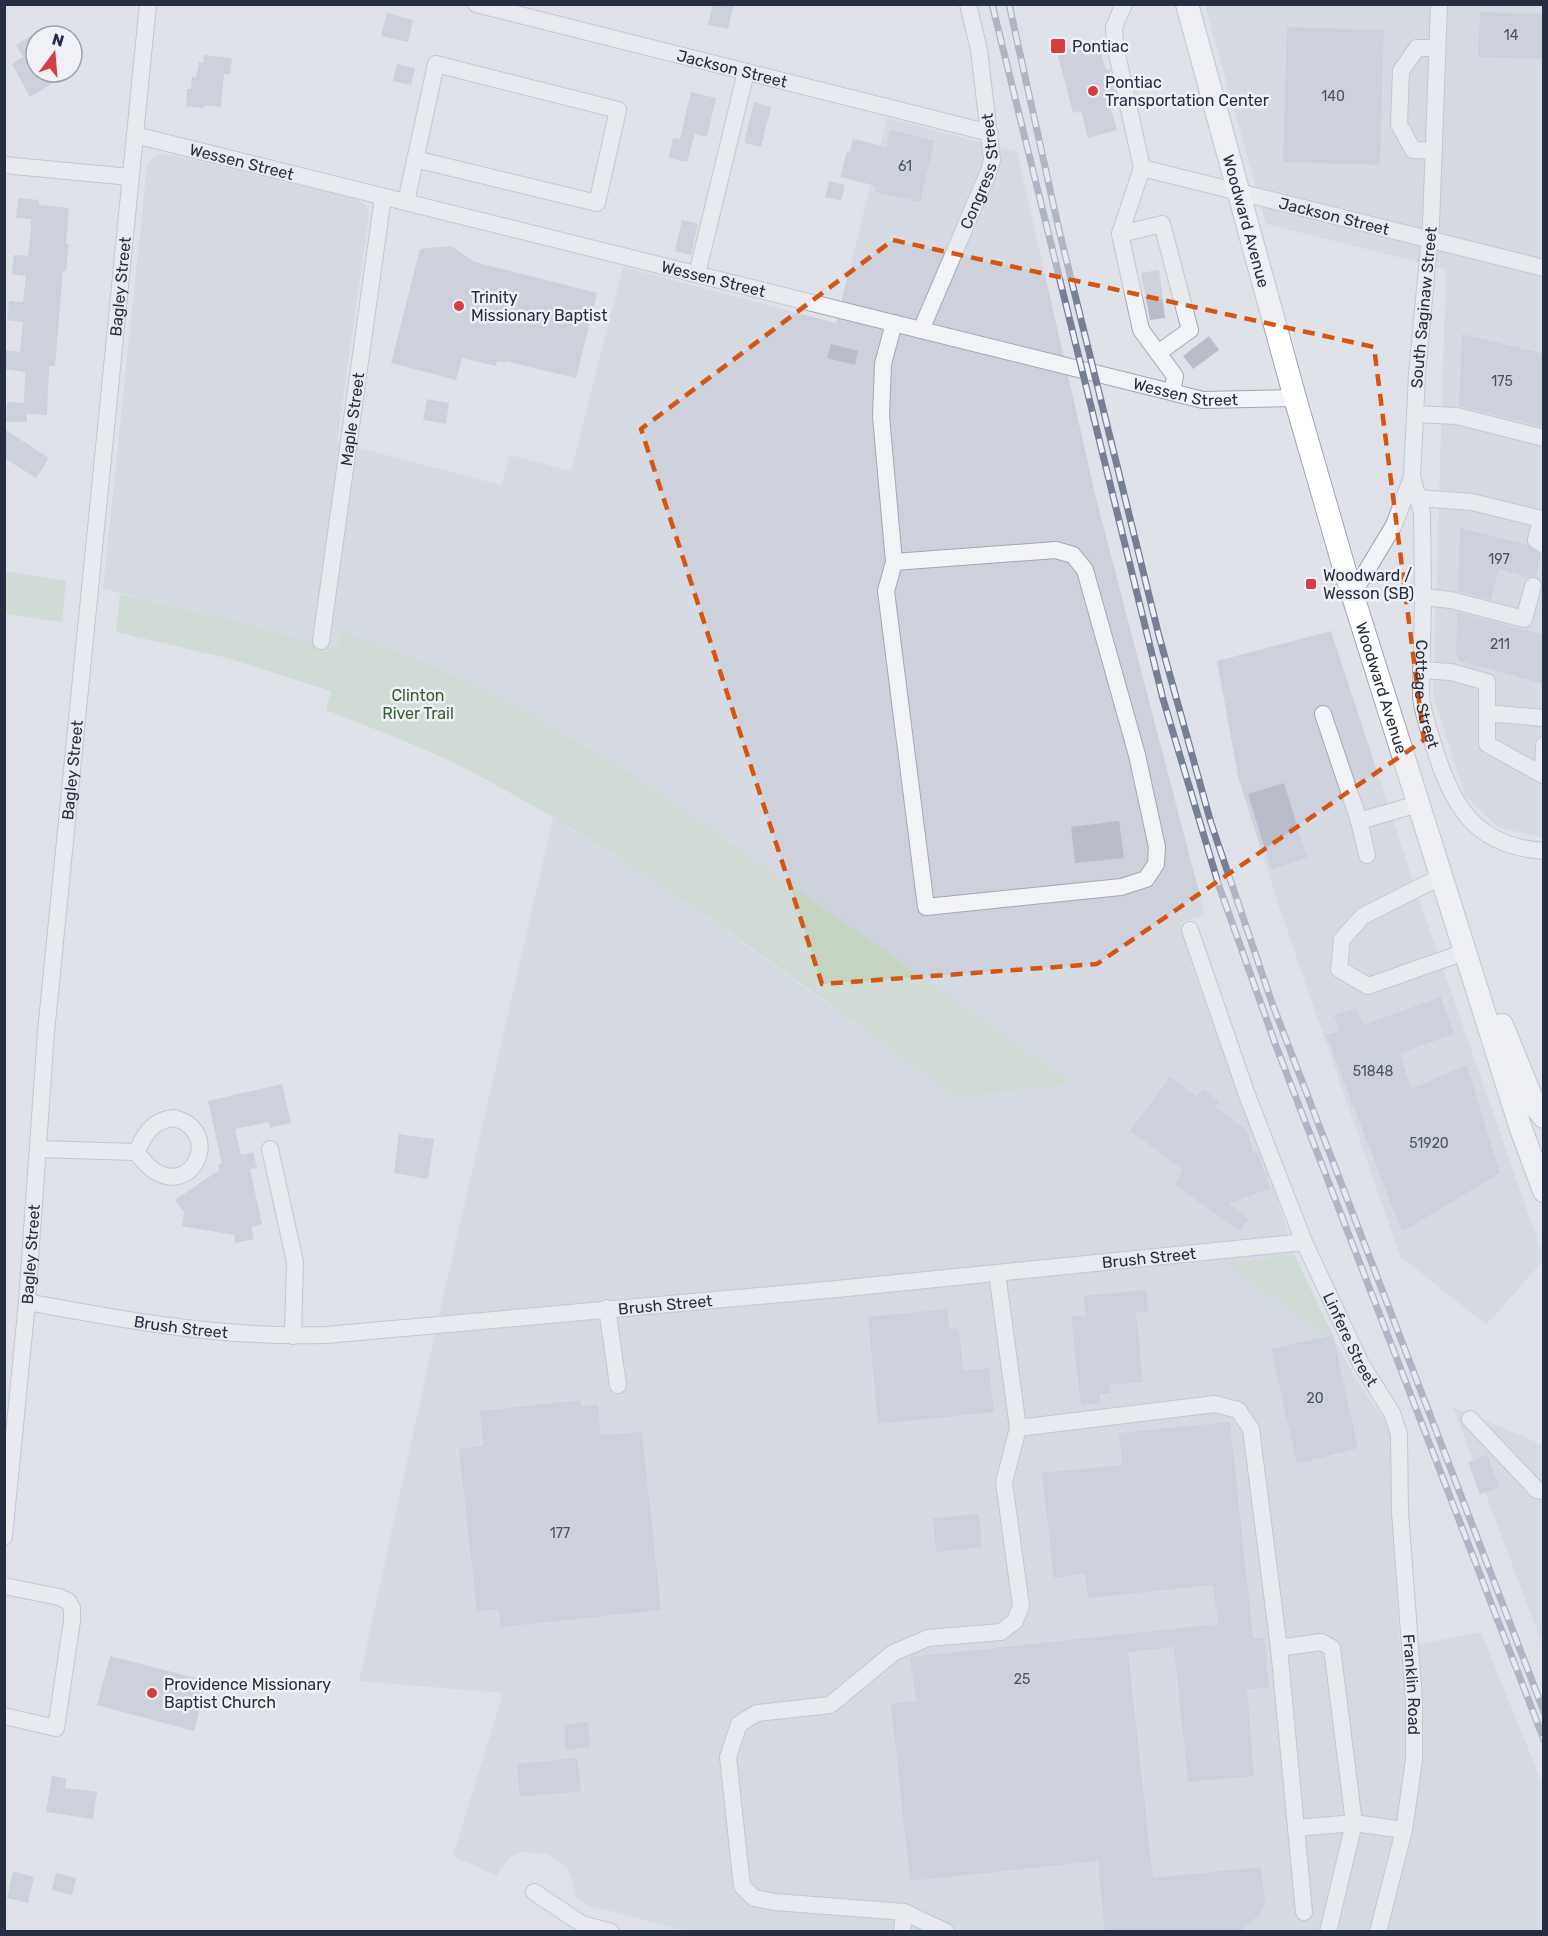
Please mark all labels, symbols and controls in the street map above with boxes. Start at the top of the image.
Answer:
north arrow [24,24,84,84]
house number: 14 [1504,27,1519,44]
text: N [50,29,66,51]
marker: Pontiac [1049,37,1067,55]
place label: Pontiac [1072,37,1129,56]
street label: Jackson Street [675,45,789,91]
place label: Pontiac Transportation Center [1105,73,1269,110]
marker: Pontiac Transportation Center [1086,84,1100,98]
house number: 140 [1321,88,1345,105]
street label: Congress Street [956,112,1001,232]
street label: Wessen Street [188,139,296,184]
street label: Woodward Avenue [1219,152,1274,290]
house number: 61 [898,158,912,175]
street label: Jackson Street [1277,193,1391,239]
street label: South Saginaw Street [1407,226,1440,389]
street label: Bagley Street [106,236,134,337]
street label: Wessen Street [659,256,768,301]
place label: Trinity Missionary Baptist [471,288,607,325]
marker: Trinity Missionary Baptist [452,299,466,313]
street label: Maple Street [336,371,368,467]
house number: 175 [1491,373,1513,390]
street label: Wessen Street [1131,374,1238,410]
house number: 197 [1488,551,1510,568]
place label: Woodward / Wesson (SB) [1323,566,1414,603]
marker: Woodward / Wesson (SB) [1304,577,1318,591]
street label: Woodward Avenue [1352,620,1411,756]
house number: 211 [1490,636,1510,653]
street label: Cottage Street [1411,639,1443,750]
park label: Clinton River Trail [382,686,454,723]
street label: Bagley Street [58,719,86,821]
house number: 51848 [1353,1063,1393,1080]
house number: 51920 [1409,1135,1449,1152]
street label: Bagley Street [17,1204,43,1305]
street label: Brush Street [1101,1243,1197,1272]
street label: Linfere Street [1319,1289,1382,1390]
street label: Brush Street [617,1291,713,1318]
street label: Brush Street [133,1311,229,1342]
house number: 20 [1306,1390,1324,1407]
house number: 177 [550,1525,570,1542]
street label: Franklin Road [1400,1633,1424,1735]
house number: 25 [1014,1671,1030,1688]
place label: Providence Missionary Baptist Church [164,1675,331,1712]
marker: Providence Missionary Baptist Church [145,1686,159,1700]

